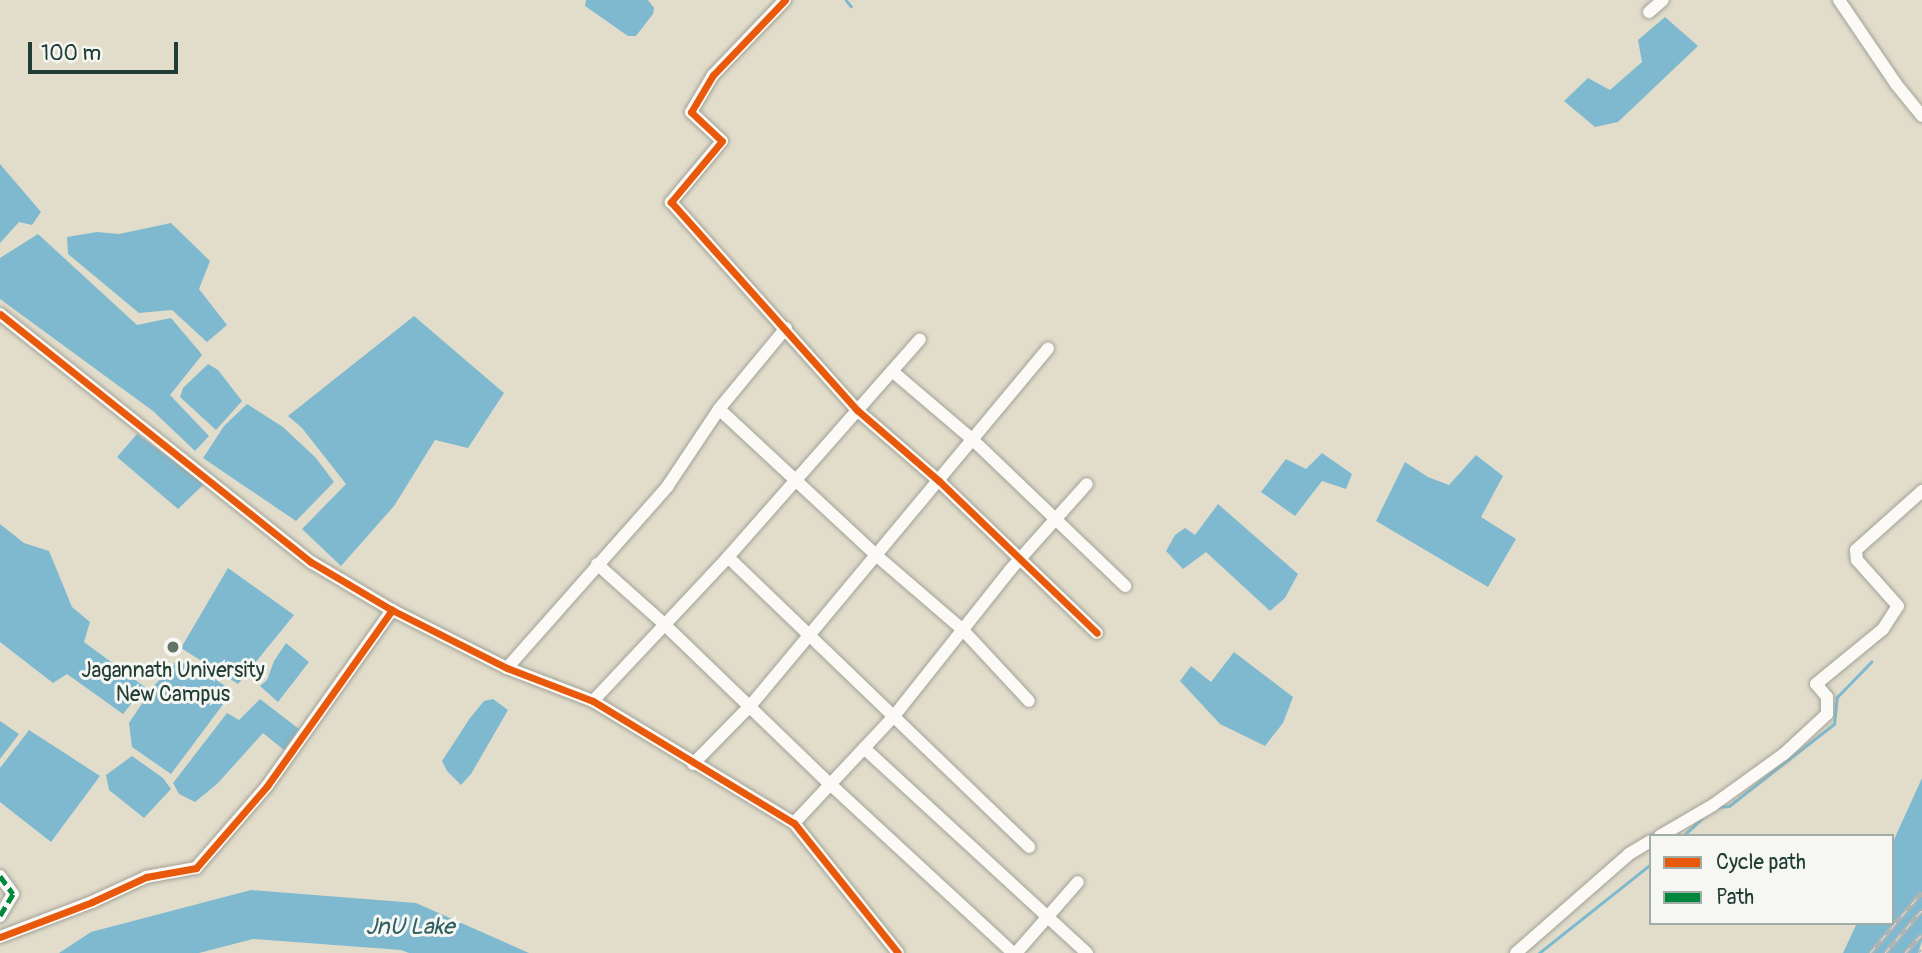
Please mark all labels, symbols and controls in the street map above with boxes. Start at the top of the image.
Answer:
scale bar [32,28,182,72]
text: 100 m [41,40,101,67]
marker: Jagannath University New Campus [165,639,181,655]
place label: Jagannath University New Campus [81,658,265,708]
legend [1649,834,1894,925]
text: Cycle path [1716,849,1806,876]
text: Path [1716,884,1754,911]
water label: JnU Lake [366,913,454,941]

